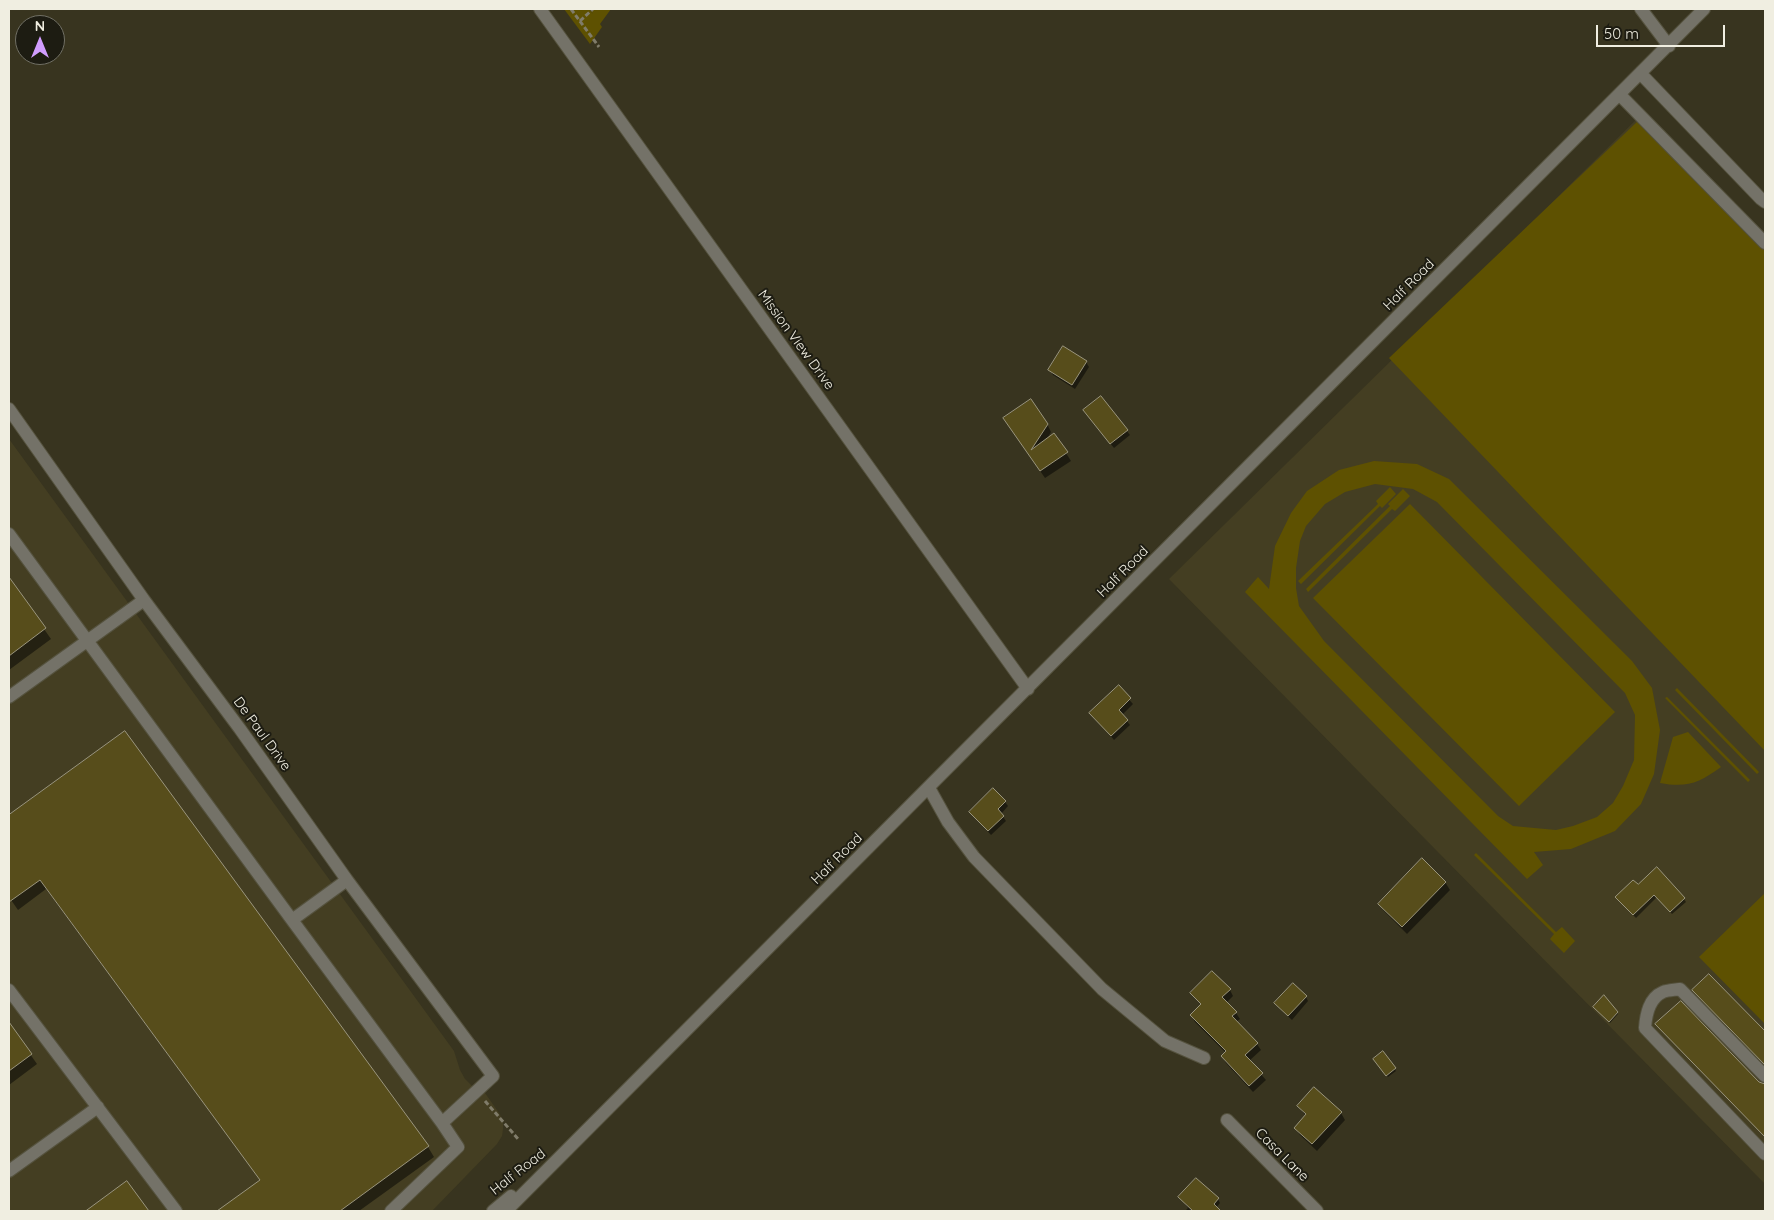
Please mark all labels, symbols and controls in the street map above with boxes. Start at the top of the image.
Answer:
north arrow [15,15,65,65]
scale bar [1599,15,1728,47]
text: N [35,17,45,35]
text: 50 m [1604,24,1639,43]
street label: Half Road [1380,256,1438,314]
street label: Mission View Drive [754,287,838,393]
street label: Half Road [1094,543,1152,601]
street label: De Paul Drive [230,694,294,774]
street label: Half Road [808,830,866,888]
street label: Casa Lane [1252,1125,1312,1185]
street label: Half Road [487,1145,549,1199]

